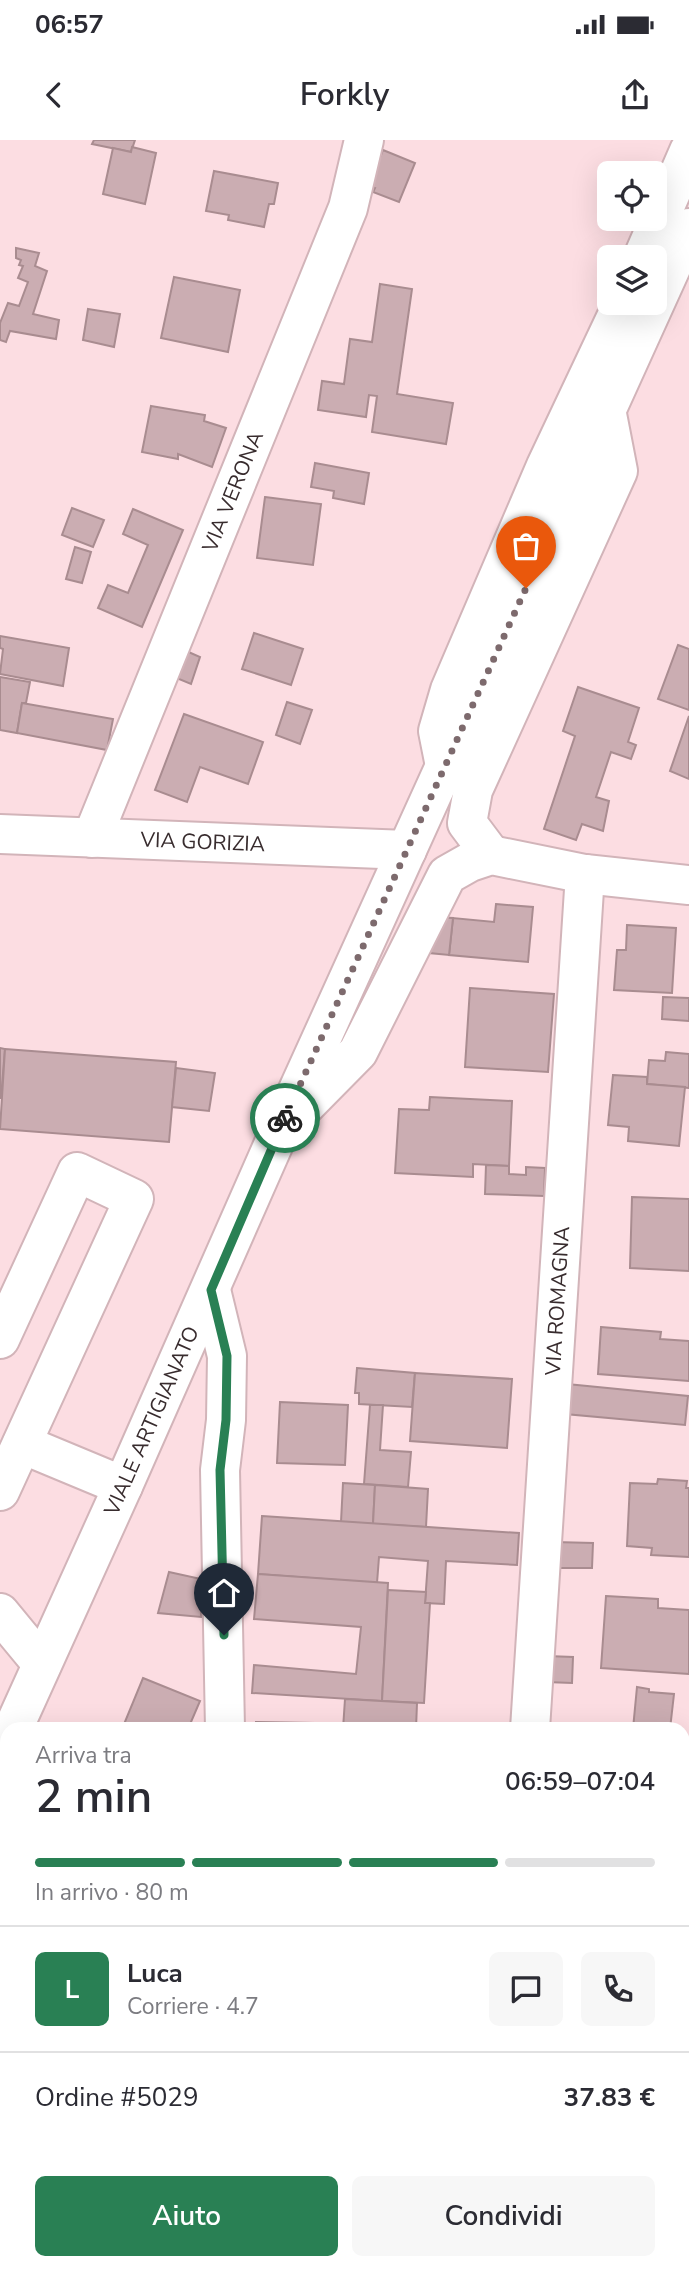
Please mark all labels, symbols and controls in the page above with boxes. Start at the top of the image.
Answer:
text: 06:57 [35,7,104,42]
text: Forkly [300,73,389,116]
icon: back [35,76,73,114]
icon: share [616,76,654,114]
map controls [597,161,667,315]
button: locate [597,161,667,231]
button: layers [597,245,667,315]
street label: VIA VERONA [195,427,270,557]
pin [496,516,556,588]
icon: bag [507,527,545,565]
street label: VIA GORIZIA [139,826,266,858]
courier [250,1083,320,1153]
icon: bike [266,1099,304,1137]
street label: VIA ROMAGNA [539,1225,576,1378]
street label: VIALE ARTIGIANATO [97,1322,206,1521]
pin [194,1563,254,1635]
icon: home [205,1574,243,1612]
text: Arriva tra [35,1740,132,1771]
text: 06:59–07:04 [505,1764,655,1799]
text: 2 min [35,1765,152,1828]
text: In arrivo · 80 m [35,1877,189,1908]
button: chat [489,1952,563,2026]
button: phone [581,1952,655,2026]
text: Luca [127,1956,183,1991]
text: L [65,1972,79,2007]
text: Corriere · 4.7 [127,1991,259,2022]
text: Ordine #5029 [35,2080,199,2115]
text: 37.83 € [564,2080,655,2115]
button: Aiuto [35,2176,338,2256]
button: Condividi [352,2176,655,2256]

